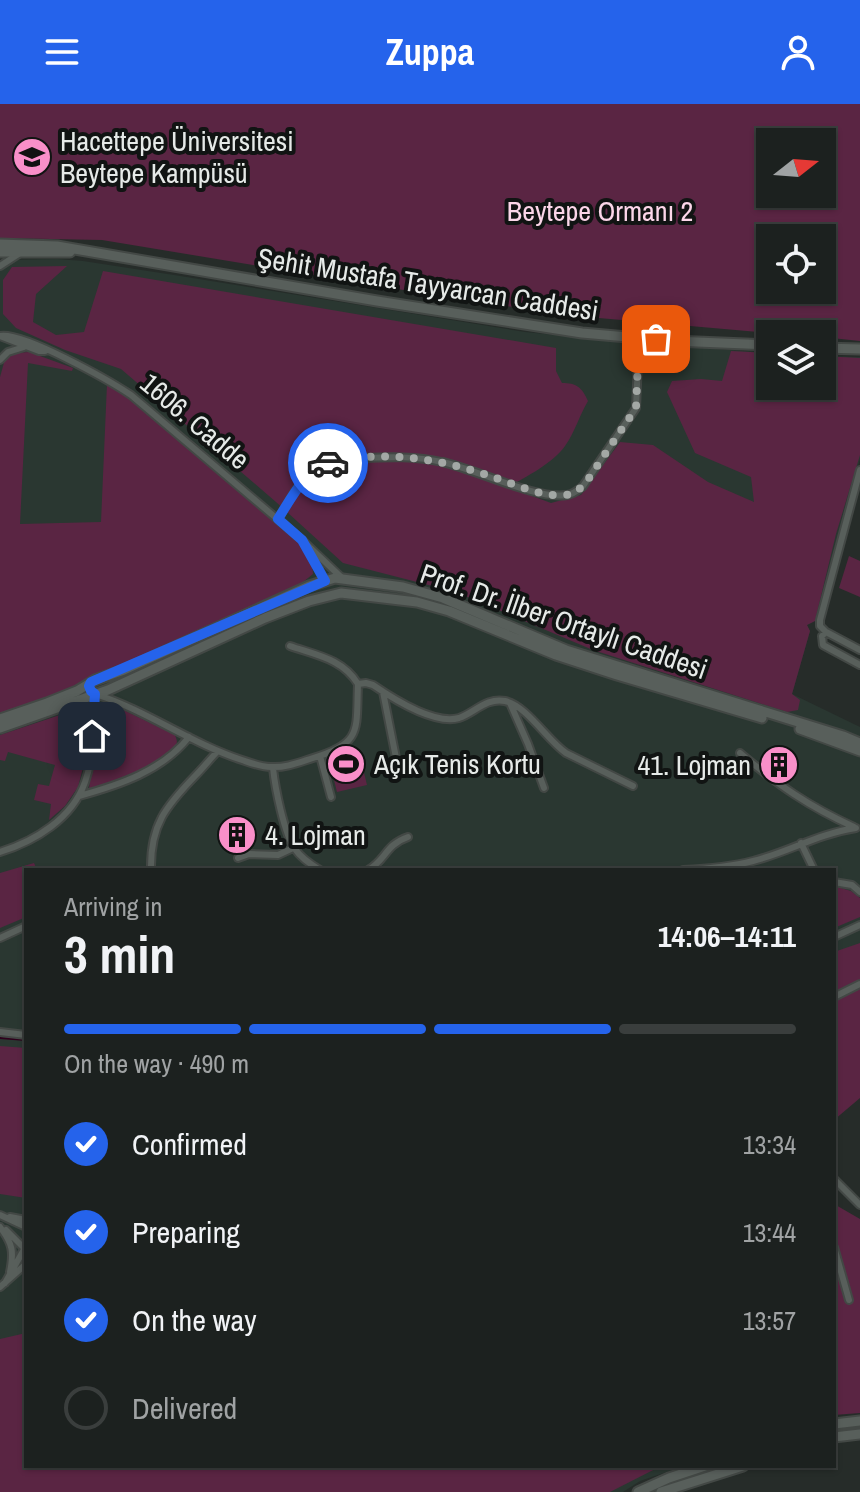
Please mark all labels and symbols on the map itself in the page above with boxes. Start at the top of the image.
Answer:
place label: Hacettepe Üniversitesi Beytepe Kampüsü [60,122,294,192]
north arrow [756,128,836,208]
school or university icon: Hacettepe Üniversitesi Beytepe Kampüsü [11,136,53,178]
park label: Beytepe Ormanı 2 [507,192,693,230]
street label: Şehit Mustafa Tayyarcan Caddesi [255,238,601,330]
pin [622,305,690,373]
street label: 1606. Cadde [132,364,258,478]
courier [288,423,368,503]
street label: Prof. Dr. İlber Ortaylı Caddesi [415,554,713,688]
pin [58,702,126,770]
sports icon: Açık Tenis Kortu [325,743,367,785]
building icon: 41. Lojman [758,744,800,786]
place label: Açık Tenis Kortu [373,745,541,783]
place label: 41. Lojman [637,746,751,784]
building icon: 4. Lojman [216,814,258,856]
place label: 4. Lojman [265,816,366,854]

